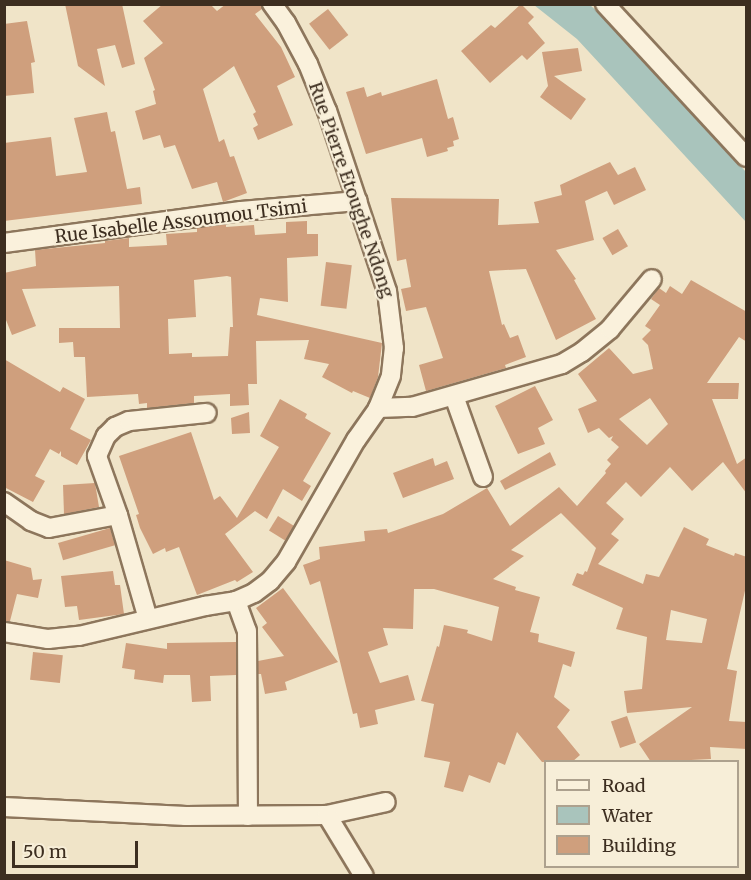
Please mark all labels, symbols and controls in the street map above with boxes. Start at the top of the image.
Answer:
street label: Rue Pierre Etoughe Ndong [304,79,398,301]
street label: Rue Isabelle Assoumou Tsimi [54,196,308,248]
legend [544,760,739,868]
text: Road [602,774,646,797]
text: Water [602,804,653,827]
scale bar [15,829,141,867]
text: Building [602,834,676,857]
text: 50 m [23,840,67,863]

